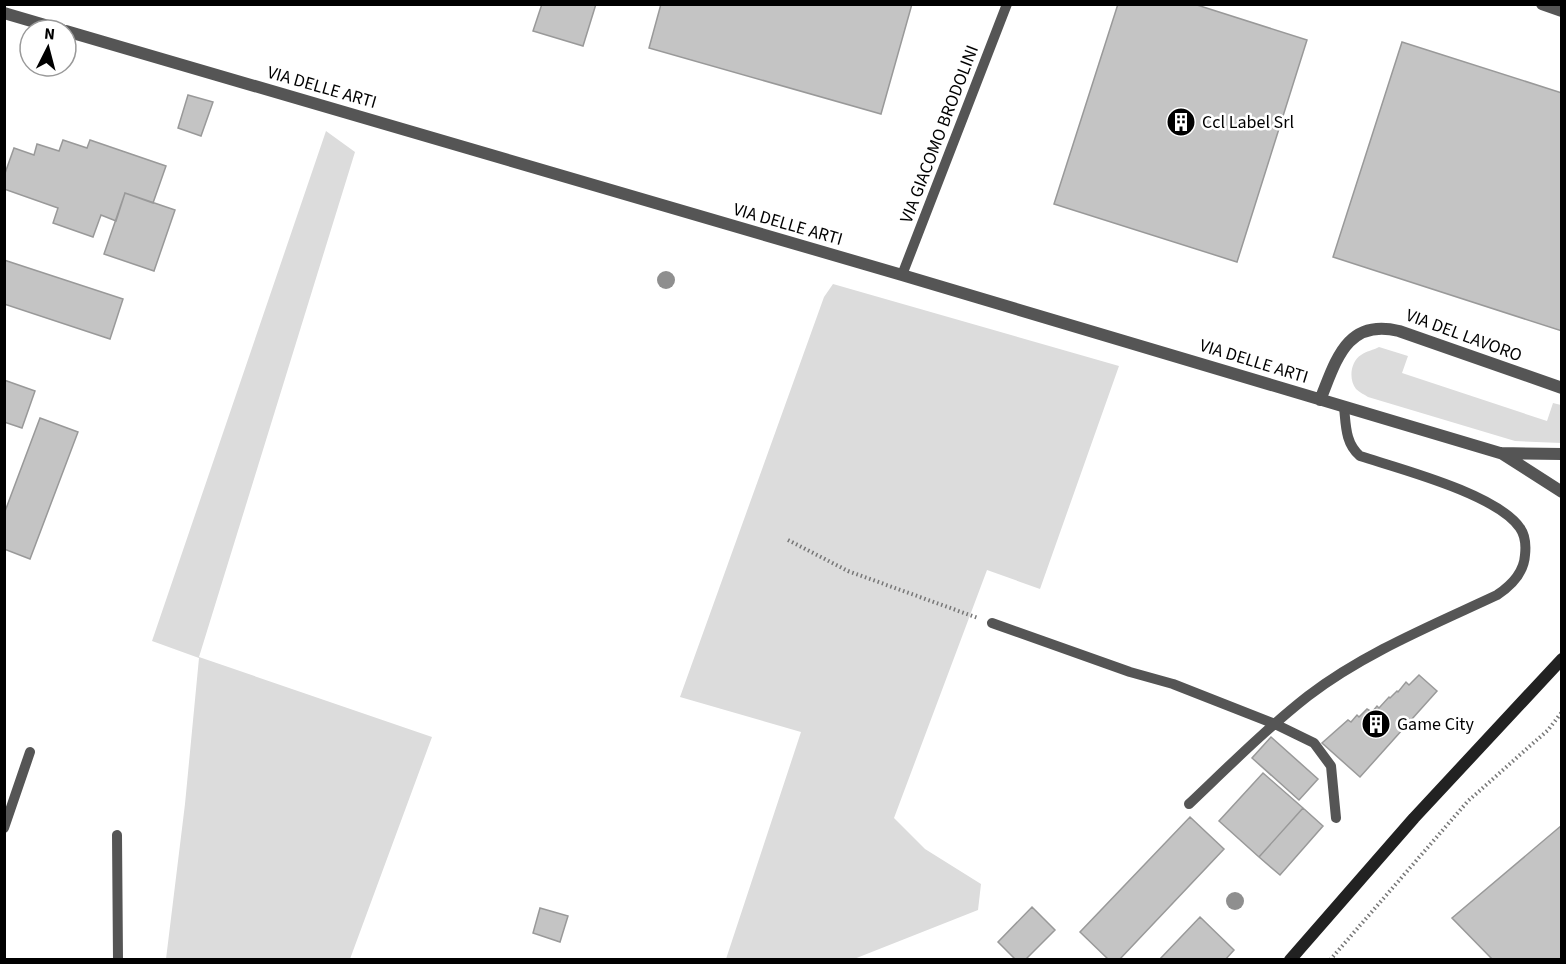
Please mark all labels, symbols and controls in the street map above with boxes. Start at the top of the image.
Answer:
north arrow [18,18,78,78]
text: N [43,23,56,46]
street label: VIA GIACOMO BRODOLINI [894,42,985,227]
street label: VIA DELLE ARTI [264,60,379,115]
building icon: Ccl Label Srl [1165,106,1197,138]
place label: Ccl Label Srl [1202,110,1294,135]
street label: VIA DELLE ARTI [730,197,845,252]
street label: VIA DEL LAVORO [1402,303,1525,368]
street label: VIA DELLE ARTI [1196,333,1311,390]
building icon: Game City [1360,708,1392,740]
place label: Game City [1397,712,1474,737]

